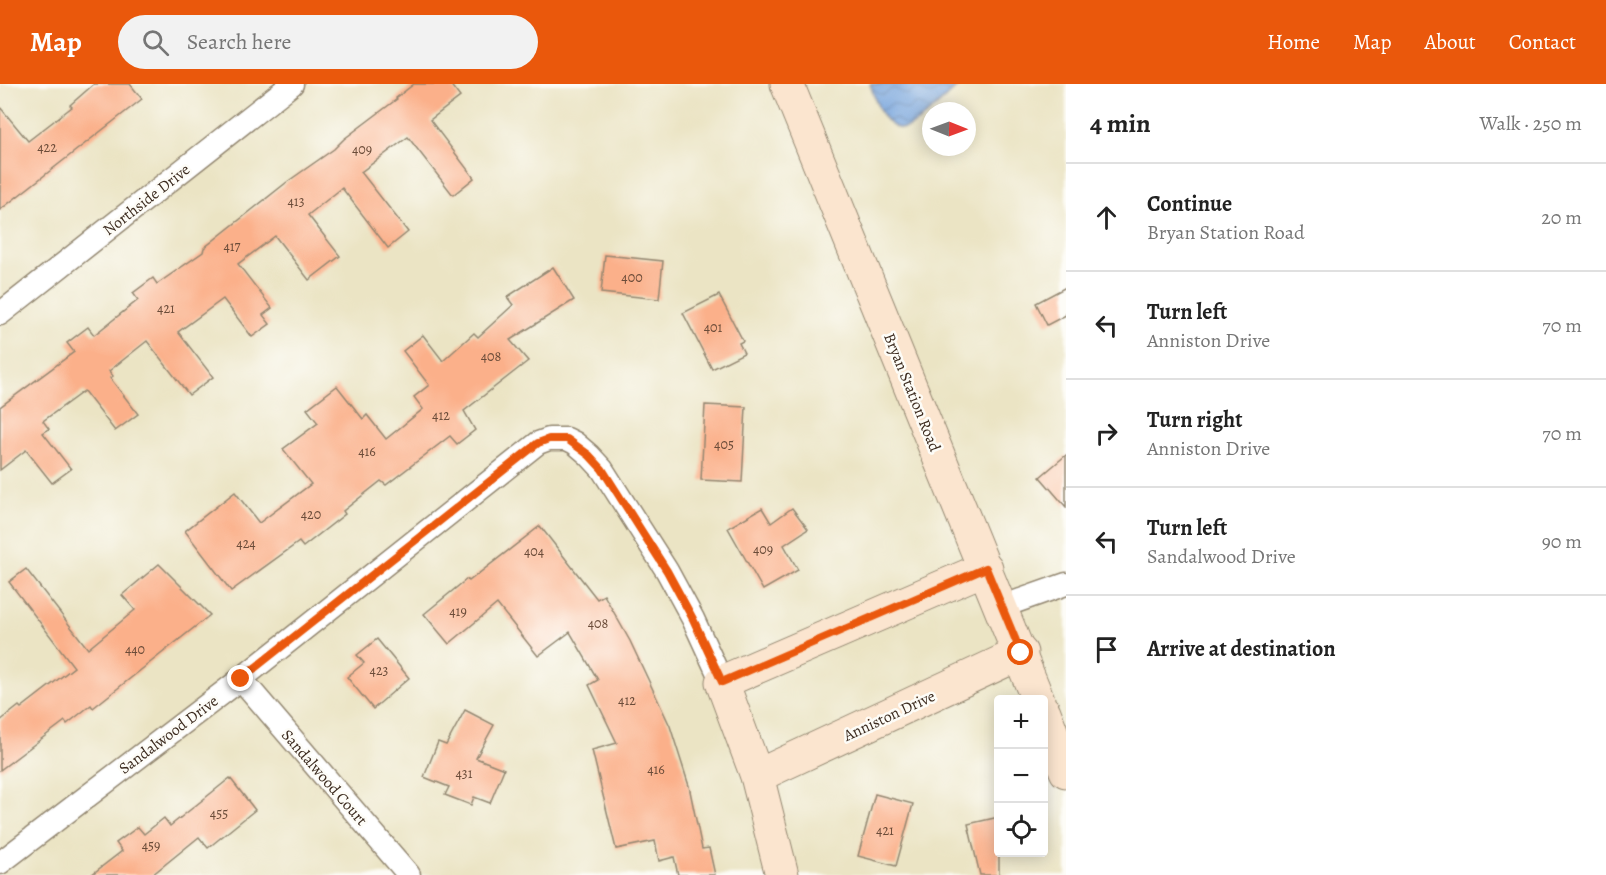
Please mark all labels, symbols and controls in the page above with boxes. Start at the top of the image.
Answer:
search box [118,15,538,69]
text: Map [30,23,82,61]
icon: search [139,26,172,59]
text: Search here [187,27,291,57]
text: Home [1267,28,1320,56]
text: Map [1353,28,1391,56]
text: About [1424,28,1476,56]
text: Contact [1509,28,1576,56]
north arrow [922,102,976,156]
text: 4 min [1090,106,1151,141]
text: Walk · 250 m [1480,110,1582,137]
house number: 422 [37,138,57,157]
house number: 409 [352,140,372,159]
street label: Northside Drive [99,159,195,241]
text: Continue [1147,189,1232,219]
house number: 413 [288,192,305,211]
icon: ahead [1090,201,1123,234]
text: 20 m [1541,204,1582,231]
text: Bryan Station Road [1147,219,1305,246]
house number: 417 [223,237,241,256]
house number: 400 [621,268,643,287]
text: Turn left [1147,297,1227,327]
house number: 421 [157,299,175,318]
icon: left [1090,309,1123,342]
text: 70 m [1542,312,1582,339]
house number: 401 [704,318,723,337]
text: Anniston Drive [1147,327,1270,354]
street label: Bryan Station Road [878,330,946,455]
house number: 408 [481,347,501,366]
text: Turn right [1147,405,1243,435]
house number: 412 [432,406,450,425]
icon: right [1090,417,1123,450]
text: 70 m [1542,420,1582,447]
house number: 405 [714,435,734,454]
text: Anniston Drive [1147,435,1270,462]
house number: 416 [358,442,376,461]
house number: 420 [301,505,321,524]
text: Turn left [1147,513,1227,543]
icon: left [1090,525,1123,558]
text: 90 m [1542,528,1582,555]
house number: 424 [236,534,256,553]
house number: 409 [753,540,773,559]
house number: 404 [524,542,544,561]
text: Sandalwood Drive [1147,543,1296,570]
house number: 419 [449,602,467,621]
house number: 408 [588,614,608,633]
icon: arrive [1090,633,1123,666]
text: Arrive at destination [1147,634,1336,664]
route start [1007,639,1033,665]
house number: 440 [125,640,145,659]
house number: 423 [370,661,389,680]
route end [227,665,253,691]
street label: Anniston Drive [839,685,939,747]
street label: Sandalwood Drive [114,690,223,779]
house number: 412 [618,691,636,710]
map controls [994,695,1048,857]
button: + [994,695,1048,749]
street label: Sandalwood Court [276,725,372,830]
button: − [994,749,1048,803]
house number: 416 [647,760,665,779]
house number: 431 [456,764,473,783]
button: locate [994,803,1048,857]
house number: 455 [210,804,228,823]
house number: 421 [876,821,894,840]
house number: 459 [142,836,160,855]

